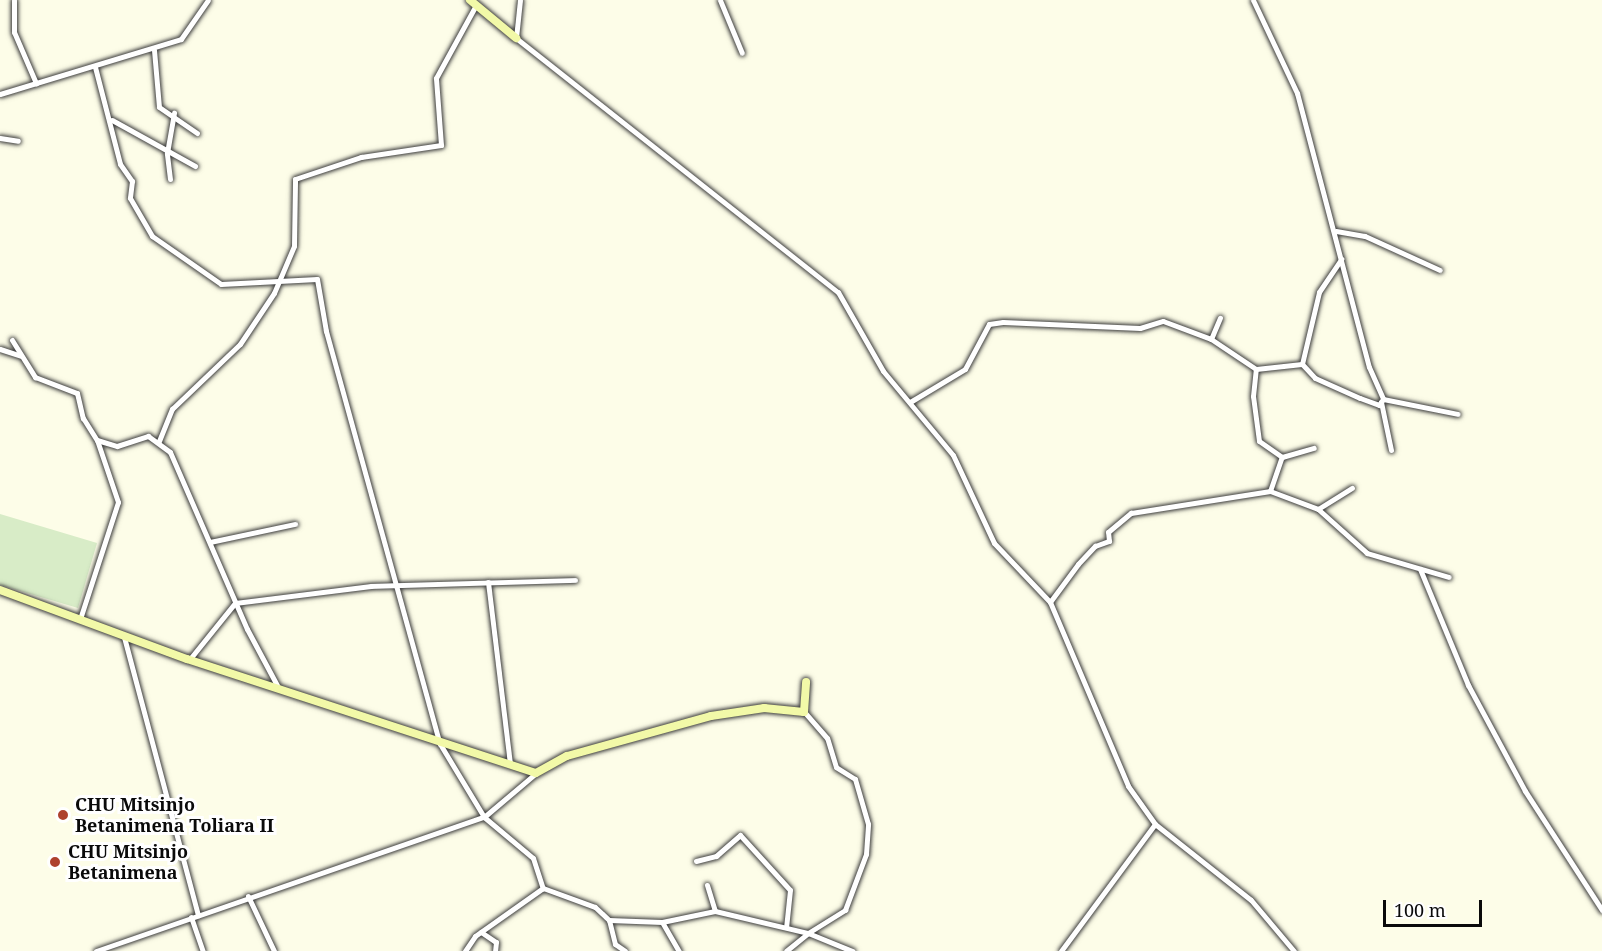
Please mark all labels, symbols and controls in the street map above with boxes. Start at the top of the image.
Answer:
place label: CHU Mitsinjo Betanimena Toliara II [75,794,274,836]
marker: CHU Mitsinjo Betanimena Toliara II [56,808,70,822]
place label: CHU Mitsinjo Betanimena [68,841,188,884]
marker: CHU Mitsinjo Betanimena [46,853,64,871]
scale bar [1386,888,1485,926]
text: 100 m [1394,898,1446,922]

